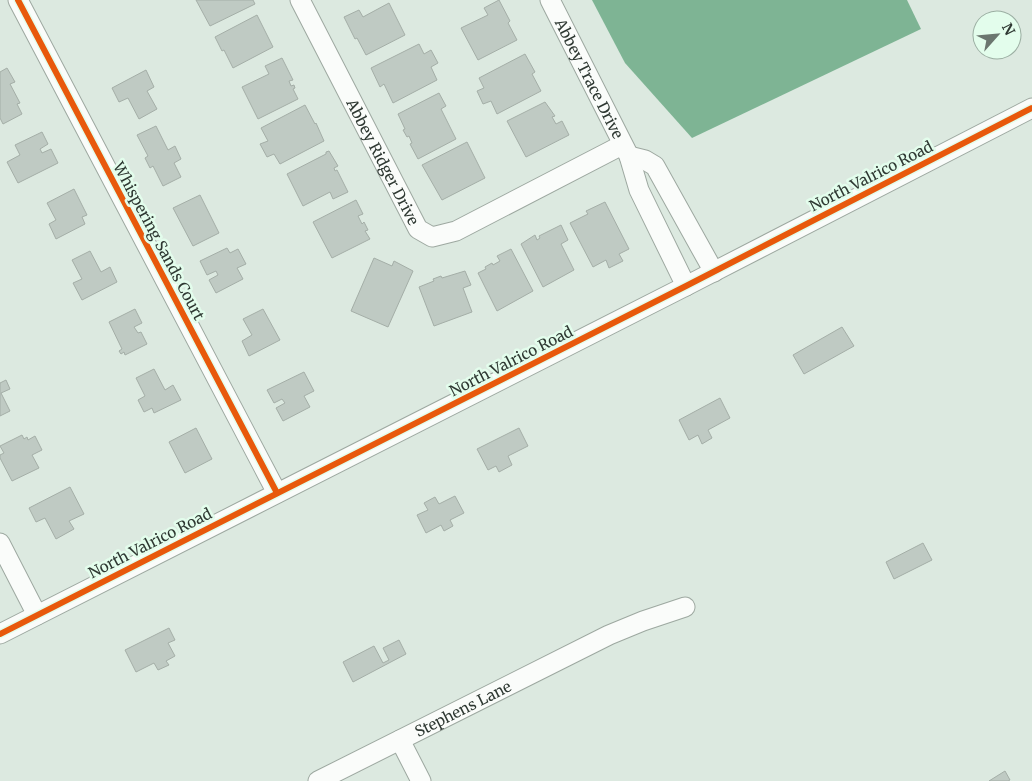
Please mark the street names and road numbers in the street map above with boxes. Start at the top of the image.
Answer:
street label: Abbey Trace Drive [551,14,628,142]
street label: Abbey Ridger Drive [343,95,424,228]
street label: North Valrico Road [806,137,936,215]
street label: Whispering Sands Court [109,158,209,323]
street label: North Valrico Road [446,322,576,400]
street label: North Valrico Road [85,504,215,582]
street label: Stephens Lane [411,676,514,740]

